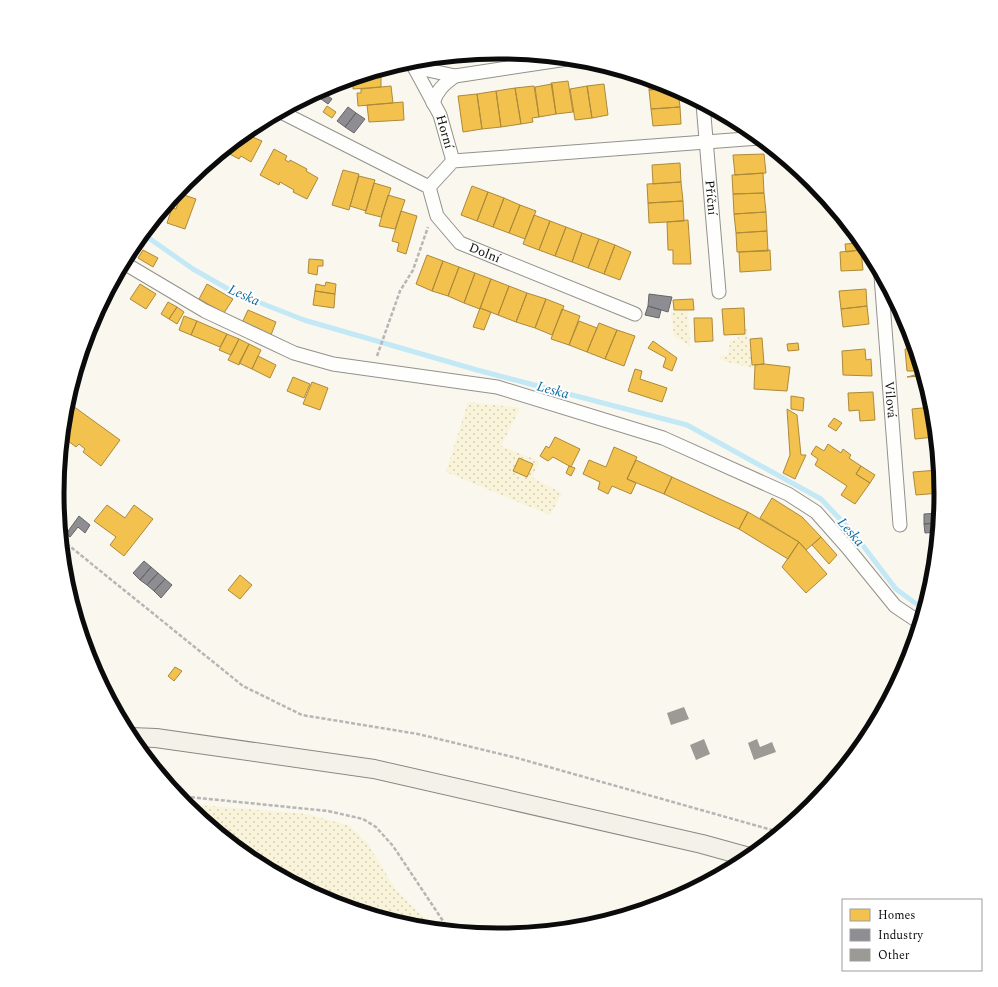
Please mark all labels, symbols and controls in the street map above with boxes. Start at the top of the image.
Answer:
street label: Horní [430,113,459,152]
street label: Příční [700,179,723,217]
street label: Dolní [466,238,504,269]
water label: Leska [225,279,263,311]
water label: Leska [534,376,572,404]
street label: Vilová [879,380,902,420]
water label: Leska [832,513,870,551]
legend [842,899,982,971]
text: Homes [878,906,916,925]
text: Industry [878,926,924,945]
text: Other [878,946,910,965]

